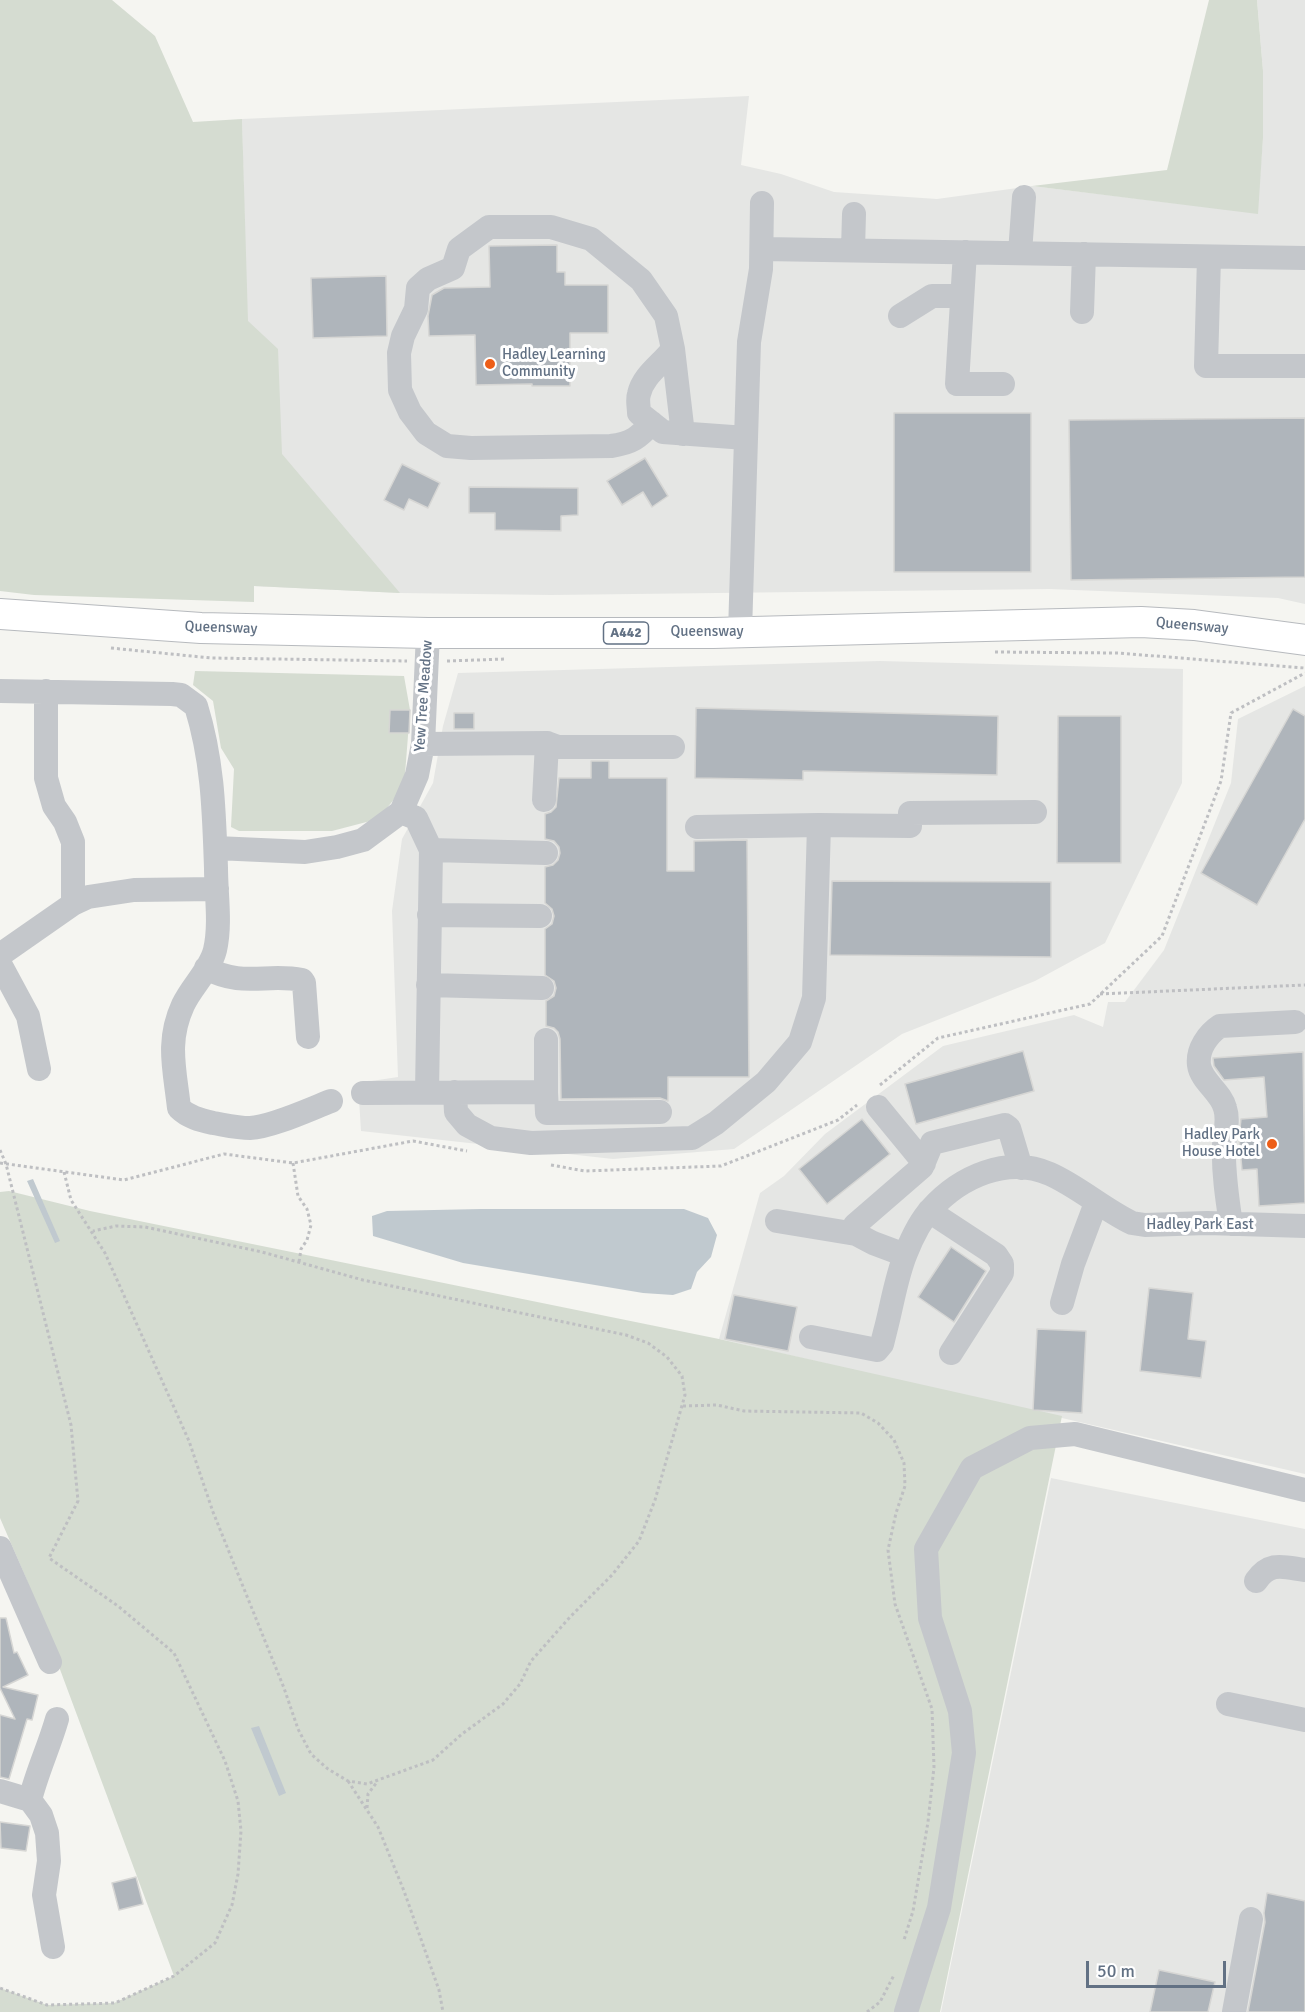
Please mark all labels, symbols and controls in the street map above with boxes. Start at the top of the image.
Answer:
place label: Hadley Learning Community [502,346,606,381]
marker: Hadley Learning Community [483,357,497,371]
street label: Queensway [1155,614,1229,638]
street label: Queensway [184,618,258,638]
road number: A442 [604,622,648,644]
street label: Queensway [671,623,743,641]
street label: Yew Tree Meadow [411,640,437,752]
place label: Hadley Park House Hotel [1182,1126,1260,1161]
marker: Hadley Park House Hotel [1265,1137,1279,1151]
street label: Hadley Park East [1146,1216,1254,1234]
scale bar [1089,1949,1228,1987]
text: 50 m [1097,1960,1135,1982]

